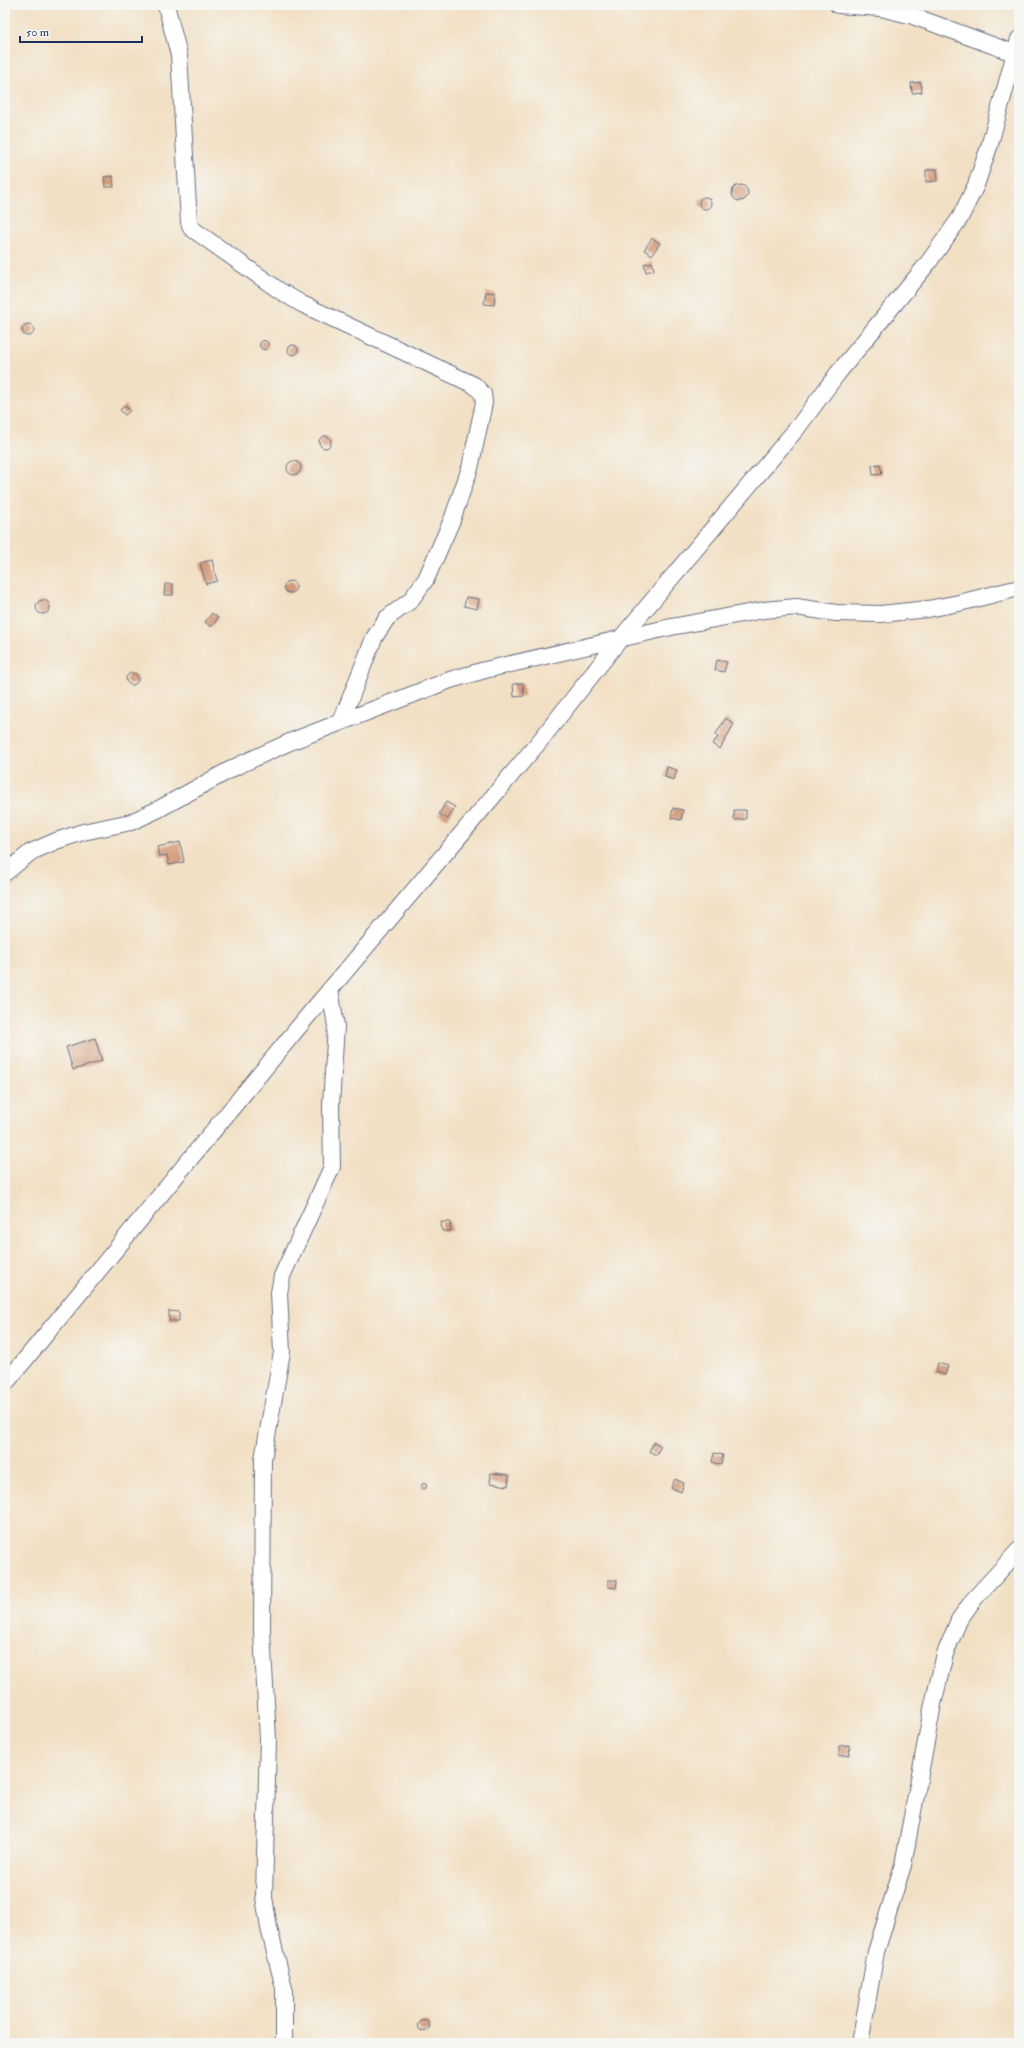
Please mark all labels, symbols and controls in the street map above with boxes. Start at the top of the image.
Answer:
scale bar [20,18,142,44]
text: 50 m [26,25,50,40]

